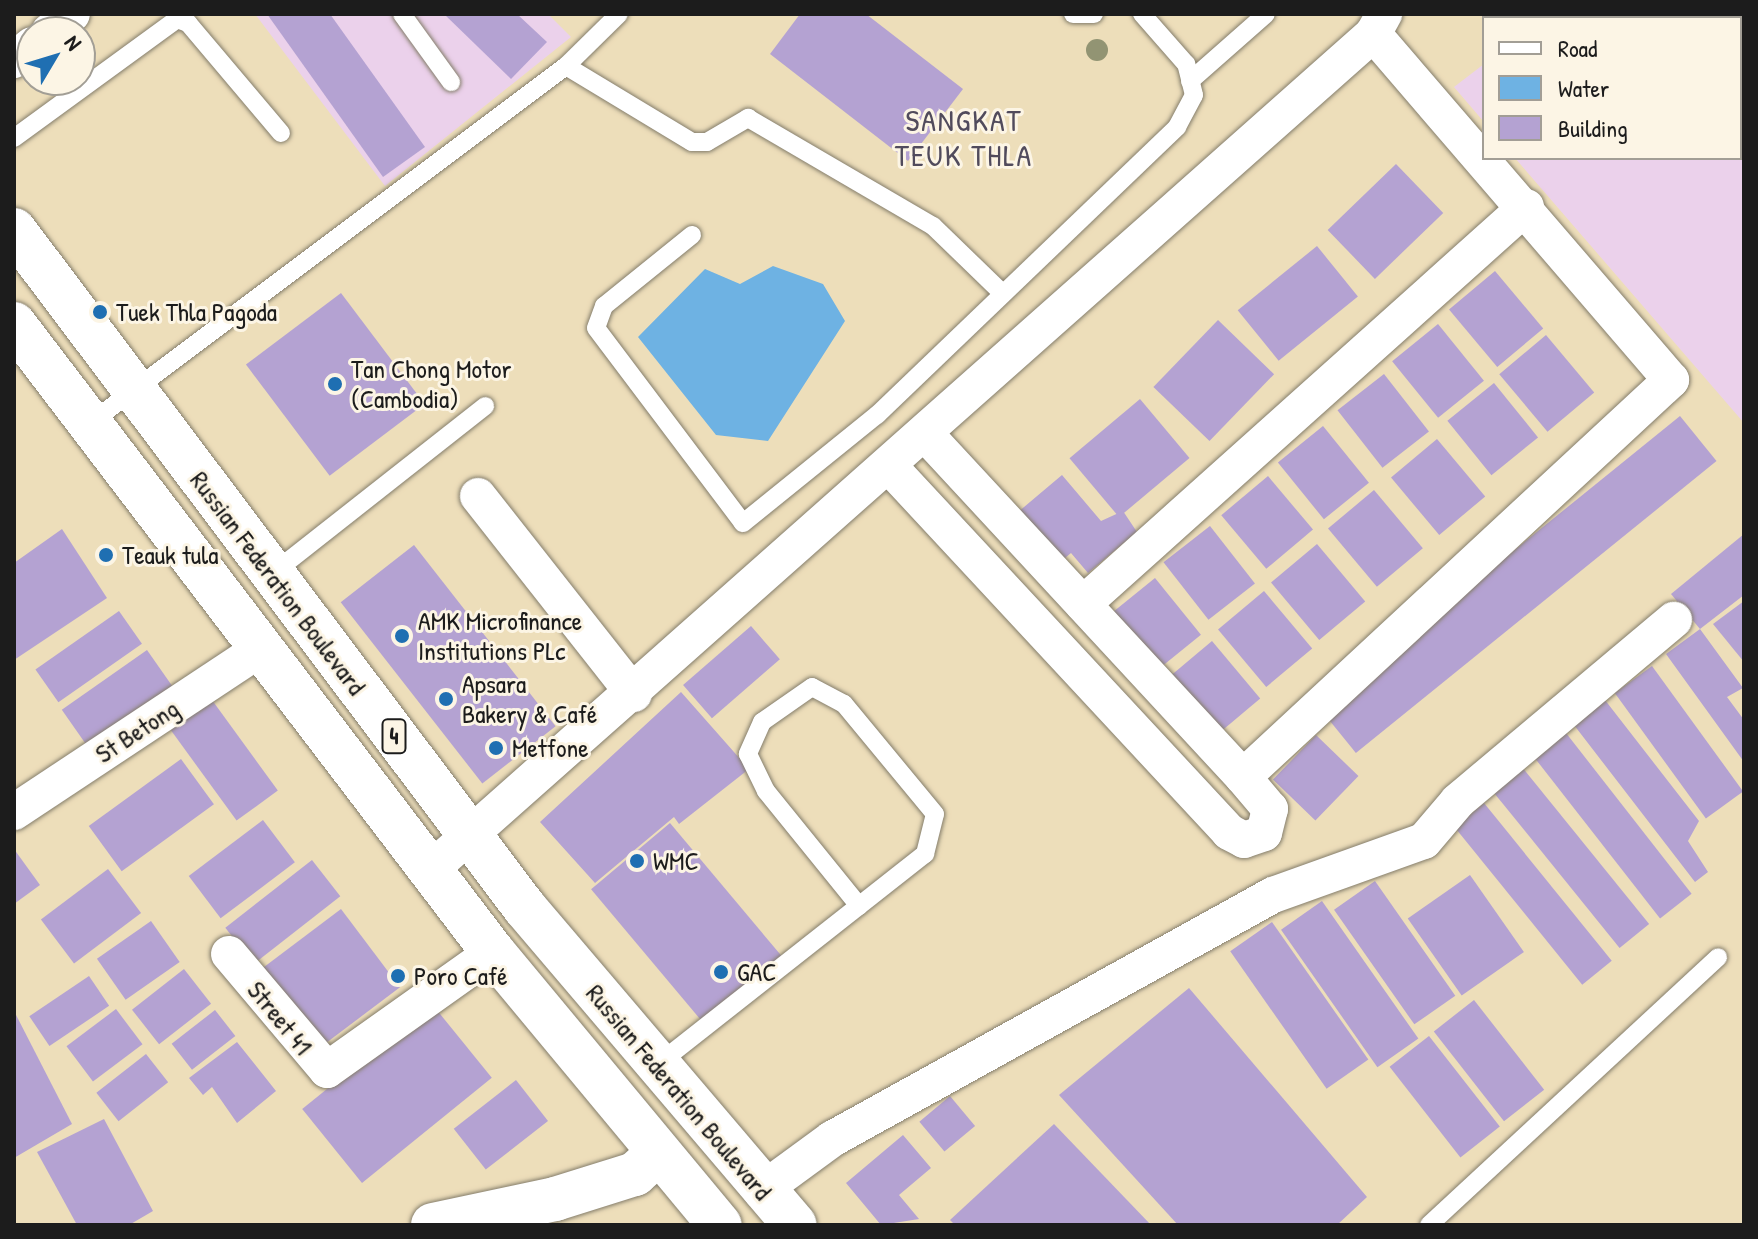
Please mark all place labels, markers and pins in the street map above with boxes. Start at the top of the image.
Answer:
place label: Tuek Thla Pagoda [116,296,277,328]
marker: Tuek Thla Pagoda [91,303,109,321]
place label: Tan Chong Motor (Cambodia) [351,353,511,414]
marker: Tan Chong Motor (Cambodia) [326,375,344,393]
place label: Teauk tula [122,539,218,571]
marker: Teauk tula [97,546,115,564]
place label: AMK Microfinance Institutions PLc [418,605,582,666]
marker: AMK Microfinance Institutions PLc [393,627,411,645]
place label: Apsara Bakery & Café [462,668,597,730]
marker: Apsara Bakery & Café [437,690,455,708]
place label: Metfone [512,732,589,764]
marker: Metfone [487,739,505,757]
place label: WMC [653,845,699,877]
marker: WMC [628,852,646,870]
place label: GAC [737,956,776,988]
place label: Poro Café [414,960,508,992]
marker: GAC [712,963,730,981]
marker: Poro Café [389,967,407,985]

